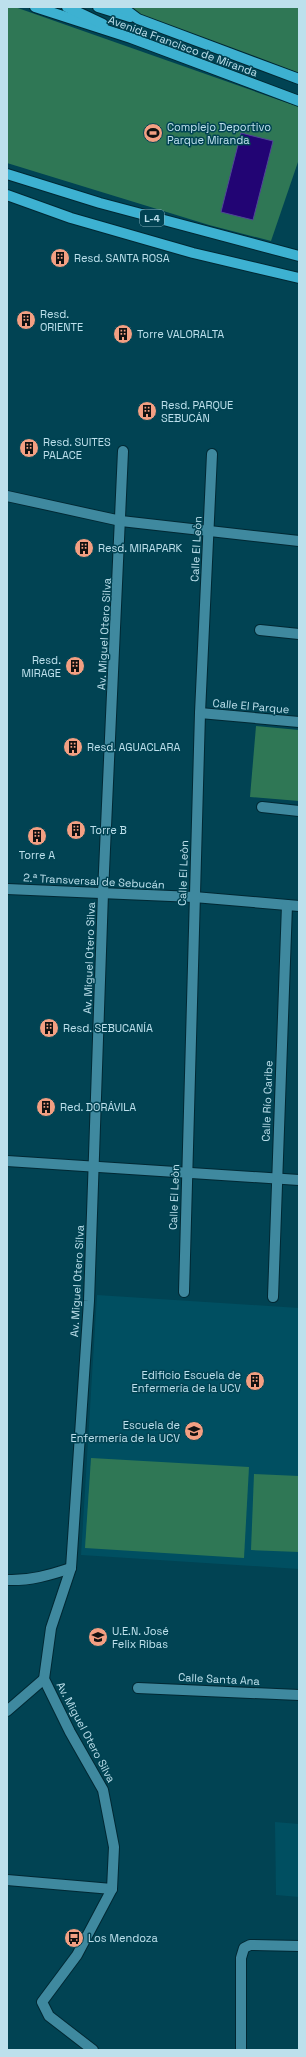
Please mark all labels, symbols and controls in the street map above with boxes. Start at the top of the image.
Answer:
street label: Avenida Francisco de Miranda [106,12,260,80]
place label: Complejo Deportivo Parque Miranda [167,120,271,147]
sports icon: Complejo Deportivo Parque Miranda [142,122,164,144]
road number: L-4 [140,210,164,226]
building icon: Resd. SANTA ROSA [49,247,71,269]
place label: Resd. SANTA ROSA [74,251,170,265]
place label: Resd. ORIENTE [40,307,83,334]
building icon: Resd. ORIENTE [15,309,37,331]
building icon: Torre VALORALTA [112,323,134,345]
place label: Torre VALORALTA [137,327,224,341]
place label: Resd. PARQUE SEBUCÁN [161,398,233,425]
building icon: Resd. PARQUE SEBUCÁN [136,400,158,422]
place label: Resd. SUITES PALACE [43,435,111,462]
building icon: Resd. SUITES PALACE [18,437,40,459]
street label: Calle El Leòn [187,516,205,582]
building icon: Resd. MIRAPARK [73,537,95,559]
place label: Resd. MIRAPARK [98,541,183,555]
street label: Av. Miguel Otero Silva [94,577,114,690]
place label: Resd. MIRAGE [22,653,61,680]
building icon: Resd. MIRAGE [64,655,86,677]
street label: Calle El Parque [212,696,290,716]
building icon: Resd. AGUACLARA [62,736,84,758]
place label: Resd. AGUACLARA [87,740,180,754]
building icon: Torre B [65,819,87,841]
place label: Torre B [90,823,127,837]
building icon: Torre A [26,825,48,847]
street label: Calle El Leòn [175,840,191,906]
place label: Torre A [19,848,55,862]
street label: 2.ª Transversal de Sebucán [23,870,165,892]
street label: Av. Miguel Otero Silva [80,901,98,1014]
building icon: Resd. SEBUCANÍA [38,1017,60,1039]
place label: Resd. SEBUCANÍA [63,1021,153,1035]
street label: Calle Río Caribe [259,1060,275,1142]
building icon: Red. DORÁVILA [35,1096,57,1118]
place label: Red. DORÁVILA [60,1100,136,1114]
street label: Calle El Leòn [166,1164,182,1230]
street label: Av. Miguel Otero Silva [67,1224,87,1337]
place label: Edificio Escuela de Enfermería de la UCV [132,1368,241,1395]
building icon: Edificio Escuela de Enfermería de la UCV [244,1370,266,1392]
place label: Escuela de Enfermería de la UCV [71,1418,180,1445]
school or university icon: Escuela de Enfermería de la UCV [183,1420,205,1442]
place label: U.E.N. José Felix Ribas [112,1624,169,1651]
school or university icon: U.E.N. José Felix Ribas [87,1626,109,1648]
street label: Calle Santa Ana [178,1670,261,1688]
street label: Av. Miguel Otero Silva [54,1679,119,1785]
bus stop icon: Los Mendoza [63,1927,85,1949]
place label: Los Mendoza [88,1931,159,1945]

